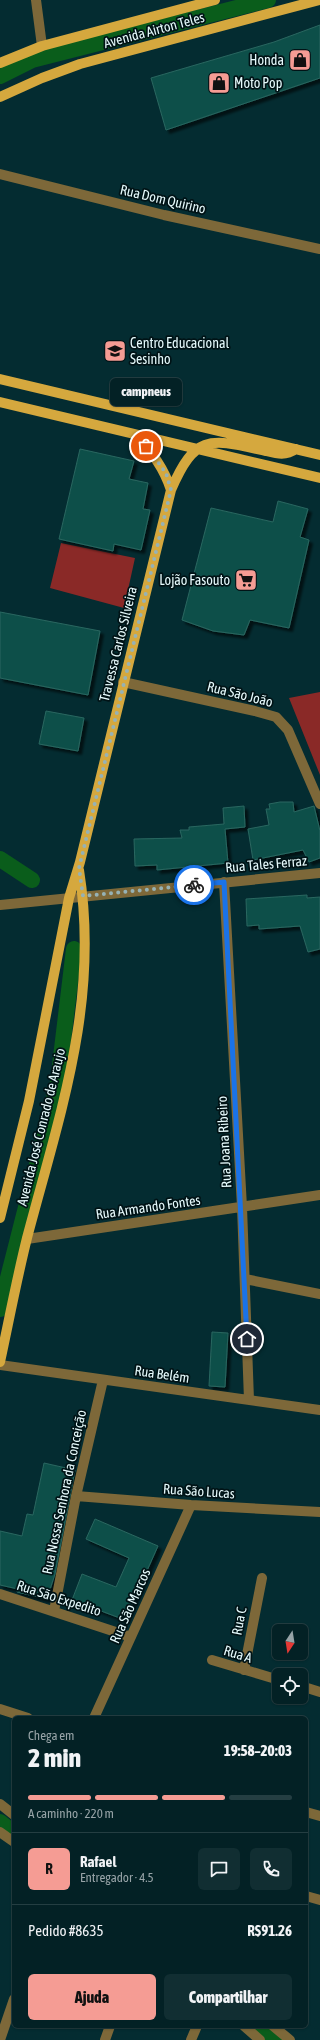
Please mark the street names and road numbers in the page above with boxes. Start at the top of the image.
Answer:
street label: Avenida Airton Teles [102,9,206,51]
street label: Rua Dom Quirino [119,181,207,217]
street label: Travessa Carlos Silveira [96,585,140,703]
street label: Rua São João [205,678,275,710]
street label: Rua Tales Ferraz [225,852,307,876]
street label: Avenida José Conrado de Araujo [14,1046,68,1208]
street label: Rua Joana Ribeiro [214,1096,234,1188]
street label: Rua Armando Fontes [95,1192,201,1222]
street label: Rua Belém [134,1362,190,1386]
street label: Rua Nossa Senhora da Conceição [39,1408,89,1576]
street label: Rua São Lucas [163,1481,235,1501]
street label: Rua São Marcos [106,1566,154,1646]
street label: Rua São Expedito [15,1577,103,1619]
street label: Rua C [228,1605,250,1637]
street label: Rua A [222,1642,254,1666]

